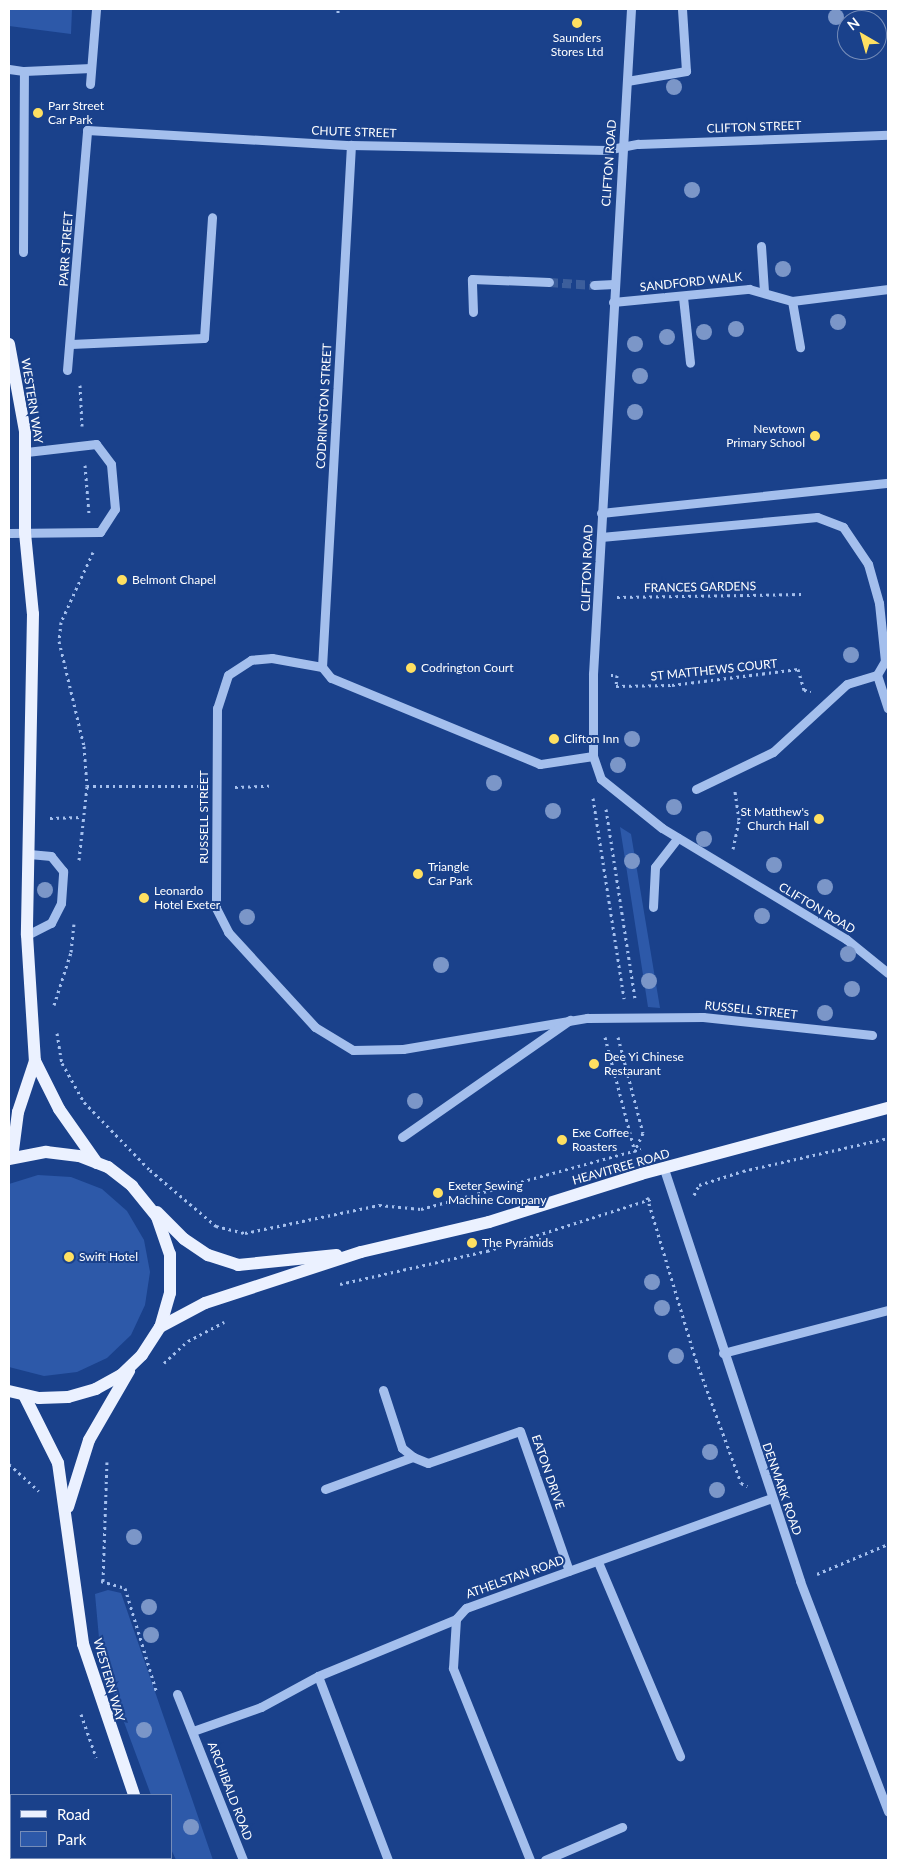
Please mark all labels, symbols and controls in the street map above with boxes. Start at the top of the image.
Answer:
north arrow [837,10,887,60]
text: N [844,14,863,34]
marker: Saunders Stores Ltd [571,17,583,29]
place label: Saunders Stores Ltd [551,31,603,59]
place label: Parr Street Car Park [48,99,104,127]
marker: Parr Street Car Park [32,107,44,119]
street label: CLIFTON STREET [706,118,802,136]
street label: CLIFTON ROAD [599,119,619,207]
street label: CHUTE STREET [311,123,397,141]
street label: PARR STREET [56,211,76,287]
street label: SANDFORD WALK [639,269,743,295]
street label: CODRINGTON STREET [314,343,334,469]
street label: WESTERN WAY [18,357,46,445]
place label: Newtown Primary School [726,422,805,450]
marker: Newtown Primary School [809,430,821,442]
street label: CLIFTON ROAD [578,524,596,612]
place label: Belmont Chapel [132,573,216,587]
marker: Belmont Chapel [116,574,128,586]
street label: FRANCES GARDENS [644,579,756,595]
street label: ST MATTHEWS COURT [650,656,778,684]
place label: Codrington Court [421,661,514,675]
marker: Codrington Court [405,662,417,674]
place label: Clifton Inn [564,732,619,746]
marker: Clifton Inn [548,733,560,745]
street label: RUSSELL STREET [197,770,211,864]
place label: St Matthew's Church Hall [740,805,809,833]
marker: St Matthew's Church Hall [813,813,825,825]
place label: Triangle Car Park [428,860,473,888]
marker: Triangle Car Park [412,868,424,880]
street label: CLIFTON ROAD [776,879,858,937]
place label: Leonardo Hotel Exeter [154,884,220,912]
marker: Leonardo Hotel Exeter [138,892,150,904]
street label: RUSSELL STREET [704,998,798,1022]
place label: Dee Yi Chinese Restaurant [604,1050,684,1078]
marker: Dee Yi Chinese Restaurant [588,1058,600,1070]
place label: Exe Coffee Roasters [572,1126,629,1154]
marker: Exe Coffee Roasters [556,1134,568,1146]
street label: HEAVITREE ROAD [571,1146,671,1188]
place label: Exeter Sewing Machine Company [448,1179,546,1207]
marker: Exeter Sewing Machine Company [432,1187,444,1199]
place label: The Pyramids [482,1236,553,1250]
marker: The Pyramids [466,1237,478,1249]
place label: Swift Hotel [79,1250,138,1264]
marker: Swift Hotel [63,1251,75,1263]
street label: EATON DRIVE [529,1433,567,1511]
street label: DENMARK ROAD [759,1441,805,1537]
street label: ATHELSTAN ROAD [464,1552,566,1602]
street label: WESTERN WAY [90,1637,128,1723]
street label: ARCHIBALD ROAD [205,1740,255,1842]
legend [10,1794,172,1859]
text: Road [57,1805,90,1823]
text: Park [57,1830,86,1848]

